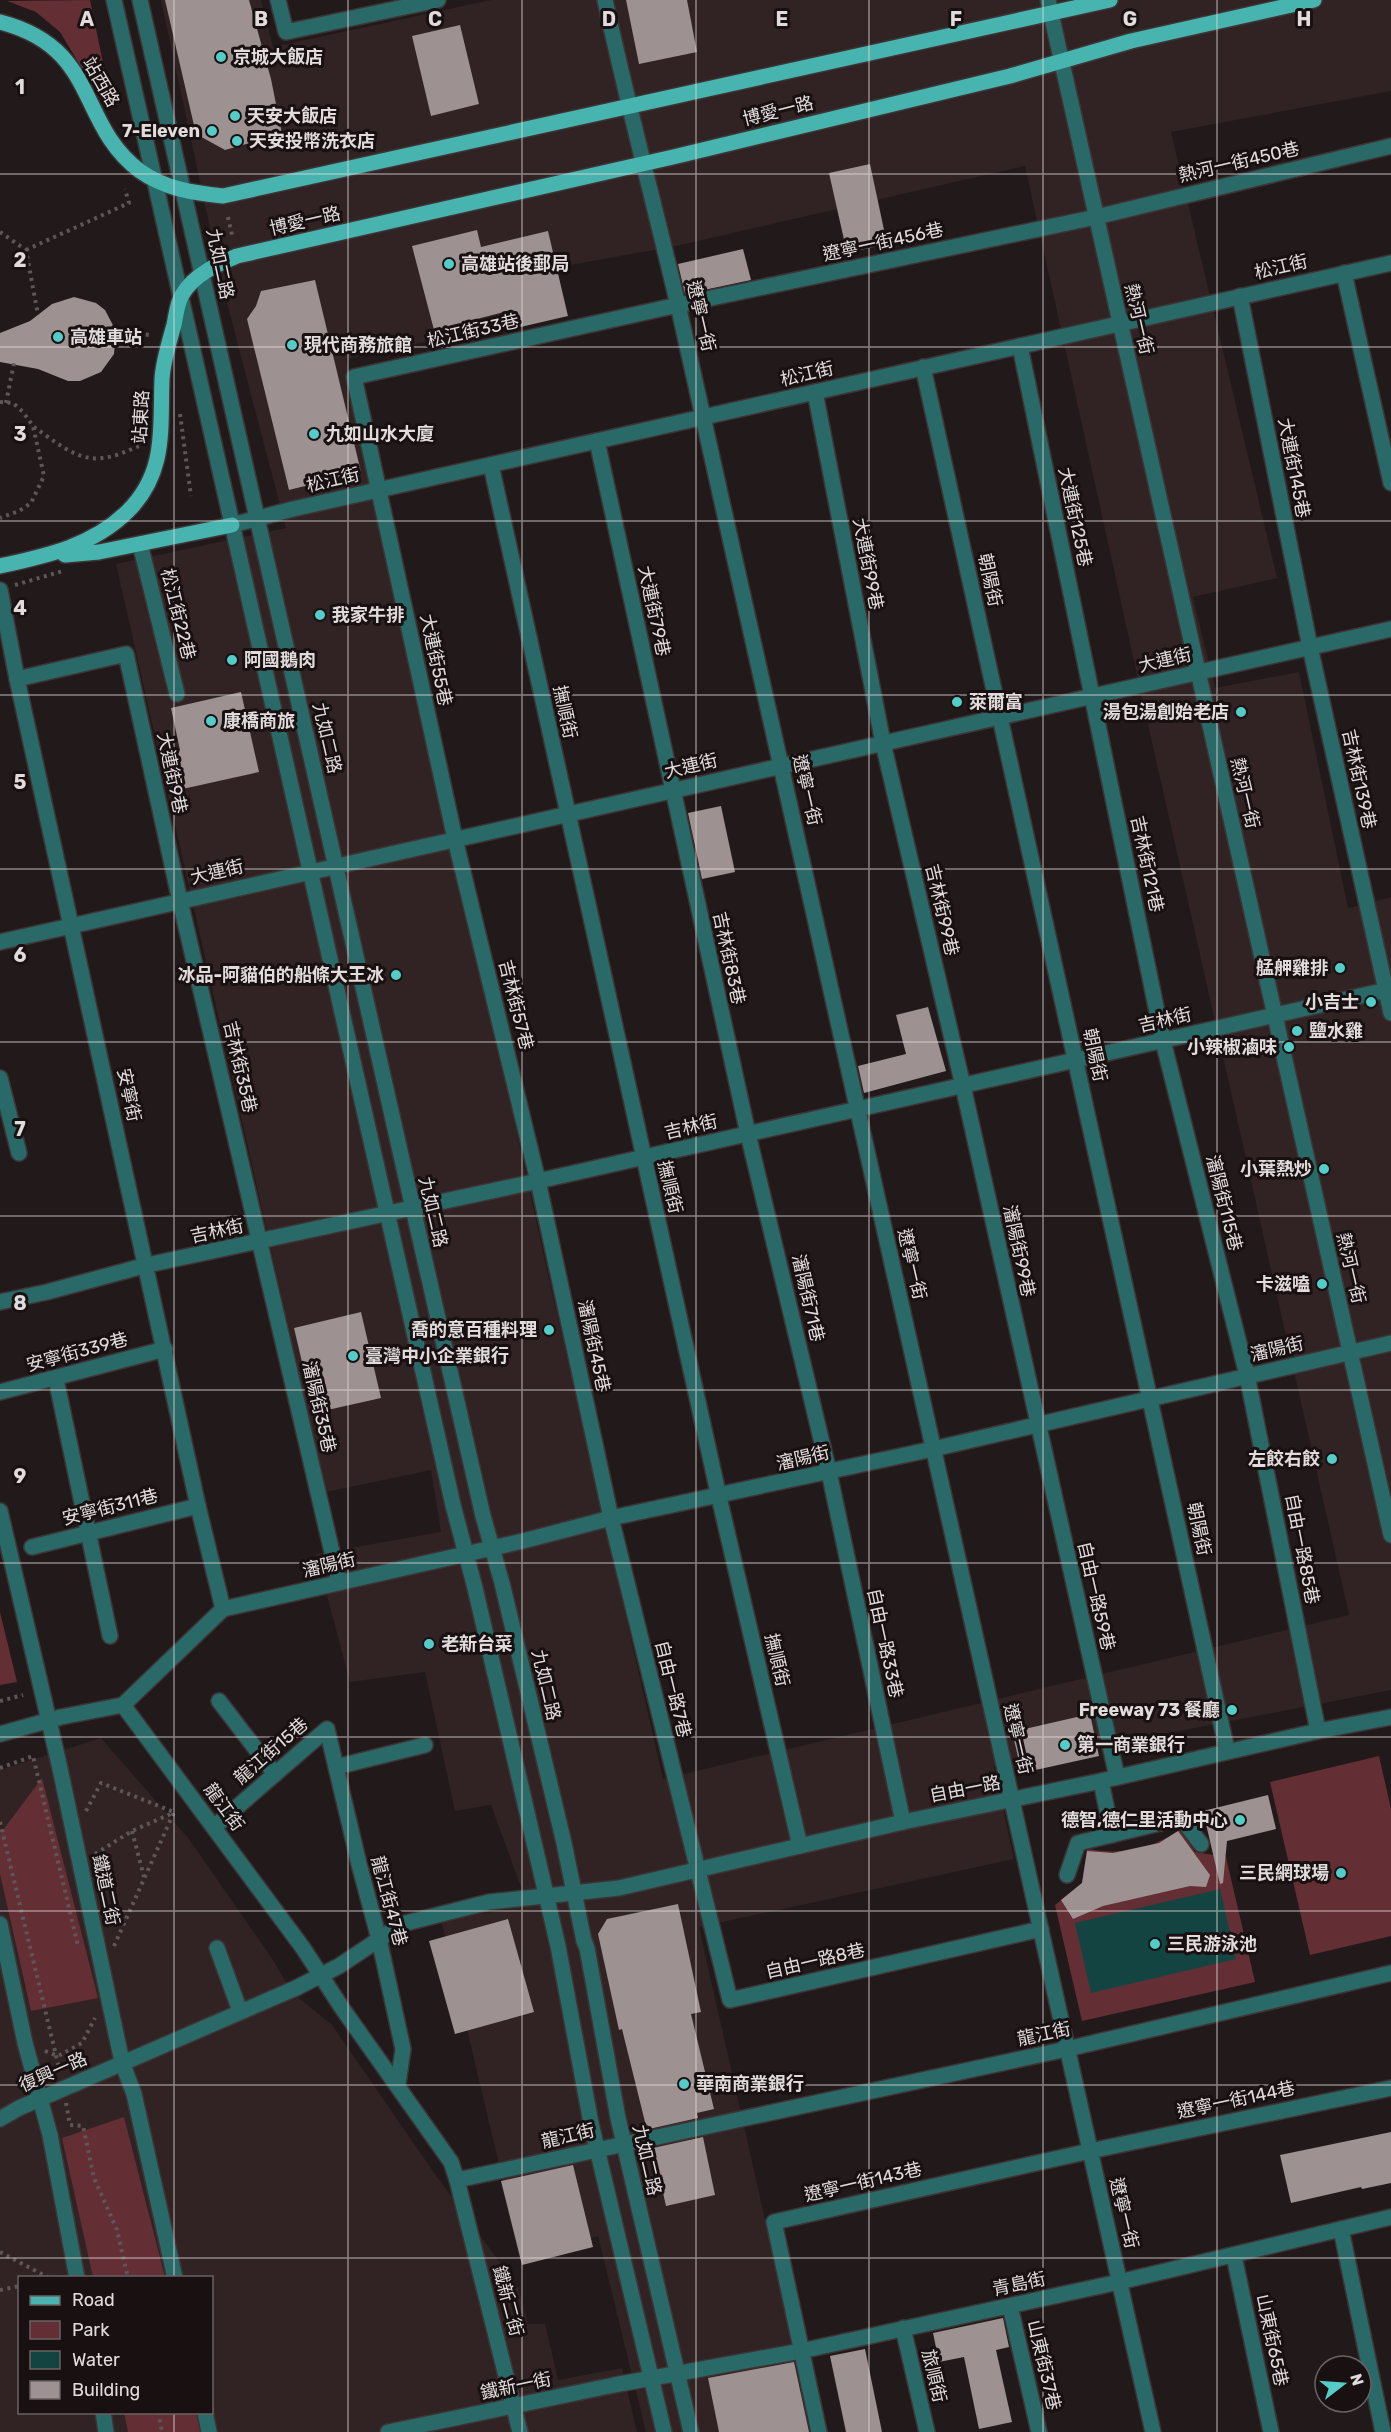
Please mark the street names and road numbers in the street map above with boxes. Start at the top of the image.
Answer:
street label: 站西路 [78,53,124,111]
street label: 博愛一路 [740,92,816,130]
street label: 熱河一街450巷 [1176,137,1302,187]
street label: 博愛一路 [267,202,343,240]
street label: 遼寧一街456巷 [821,218,945,266]
street label: 九如二路 [202,226,238,302]
street label: 松江街 [1252,250,1310,284]
street label: 遼寧一街 [682,278,720,354]
street label: 熱河一街 [1120,281,1158,357]
street label: 松江街33巷 [425,310,521,352]
street label: 松江街 [778,357,836,391]
street label: 站東路 [129,389,153,445]
street label: 大連街145巷 [1274,416,1314,520]
street label: 松江街 [304,463,362,497]
street label: 大連街125巷 [1054,465,1096,569]
street label: 大連街99巷 [848,516,888,612]
street label: 朝陽街 [974,551,1006,609]
street label: 大連街79巷 [634,564,674,658]
street label: 松江街22巷 [156,566,200,662]
street label: 大連街55巷 [416,612,456,708]
street label: 大連街 [1136,643,1194,677]
street label: 撫順街 [549,683,581,741]
street label: 九如二路 [308,700,346,776]
street label: 吉林街139巷 [1338,727,1380,831]
street label: 大連街9巷 [153,730,191,816]
street label: 大連街 [662,749,720,783]
street label: 遼寧一街 [788,752,826,828]
street label: 熱河一街 [1226,755,1264,831]
street label: 吉林街121巷 [1126,814,1168,914]
street label: 大連街 [188,855,246,889]
street label: 吉林街99巷 [921,862,963,958]
street label: 吉林街83巷 [708,910,750,1006]
street label: 吉林街57巷 [494,958,538,1052]
street label: 吉林街 [1136,1003,1194,1037]
street label: 吉林街35巷 [219,1019,261,1115]
street label: 朝陽街 [1079,1026,1111,1084]
street label: 安寧街 [113,1066,145,1124]
street label: 吉林街 [662,1110,720,1144]
street label: 瀋陽街115巷 [1201,1153,1247,1253]
street label: 撫順街 [653,1158,687,1216]
street label: 九如二路 [414,1174,452,1250]
street label: 瀋陽街99巷 [999,1203,1039,1299]
street label: 吉林街 [188,1215,246,1247]
street label: 遼寧一街 [893,1226,931,1302]
street label: 熱河一街 [1332,1230,1370,1306]
street label: 瀋陽街71巷 [787,1252,829,1344]
street label: 瀋陽街45巷 [573,1298,615,1394]
street label: 安寧街339巷 [24,1328,130,1376]
street label: 瀋陽街 [1248,1332,1306,1366]
street label: 瀋陽街35巷 [298,1359,340,1455]
street label: 瀋陽街 [774,1441,832,1475]
street label: 安寧街311巷 [60,1484,160,1530]
street label: 自由一路85巷 [1281,1492,1323,1606]
street label: 朝陽街 [1183,1500,1215,1558]
street label: 自由一路59巷 [1073,1539,1119,1653]
street label: 瀋陽街 [300,1548,358,1582]
street label: 自由一路33巷 [863,1586,907,1700]
street label: 撫順街 [760,1631,794,1689]
street label: 自由一路7巷 [650,1638,696,1740]
street label: 九如二路 [527,1647,565,1723]
street label: 遼寧一街 [999,1701,1037,1777]
street label: 龍江街15巷 [230,1713,312,1789]
street label: 自由一路 [928,1771,1002,1807]
street label: 龍江街 [199,1779,249,1835]
street label: 鐵道二街 [88,1852,124,1928]
street label: 龍江街47巷 [366,1854,412,1948]
street label: 自由一路8巷 [763,1939,867,1983]
street label: 龍江街 [1015,2018,1073,2050]
street label: 復興一路 [16,2047,90,2097]
street label: 遼寧一街144巷 [1175,2077,1297,2123]
street label: 龍江街 [539,2119,597,2153]
street label: 九如二路 [628,2122,666,2198]
street label: 遼寧一街143巷 [802,2158,924,2206]
street label: 遼寧一街 [1105,2175,1143,2251]
street label: 鐵新二街 [488,2263,528,2339]
street label: 青島街 [990,2268,1048,2300]
street label: 山東街65巷 [1252,2292,1292,2388]
street label: 山東街37巷 [1023,2318,1065,2412]
street label: 旅順街 [917,2347,951,2405]
street label: 鐵新一街 [478,2368,554,2404]

